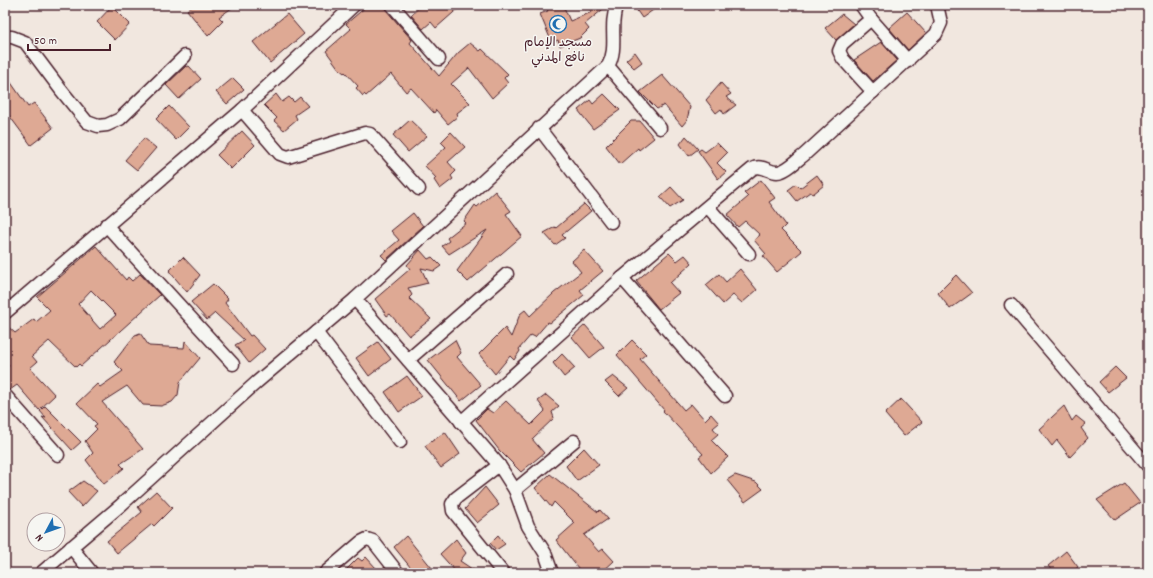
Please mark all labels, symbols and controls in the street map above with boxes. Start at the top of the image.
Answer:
mosque icon: مسجد الإمام نافع المدني [548,14,568,34]
scale bar [28,26,110,52]
text: 50 m [34,33,57,50]
place label: مسجد الإمام نافع المدني [524,34,592,68]
north arrow [26,512,66,552]
text: N [32,530,48,545]

